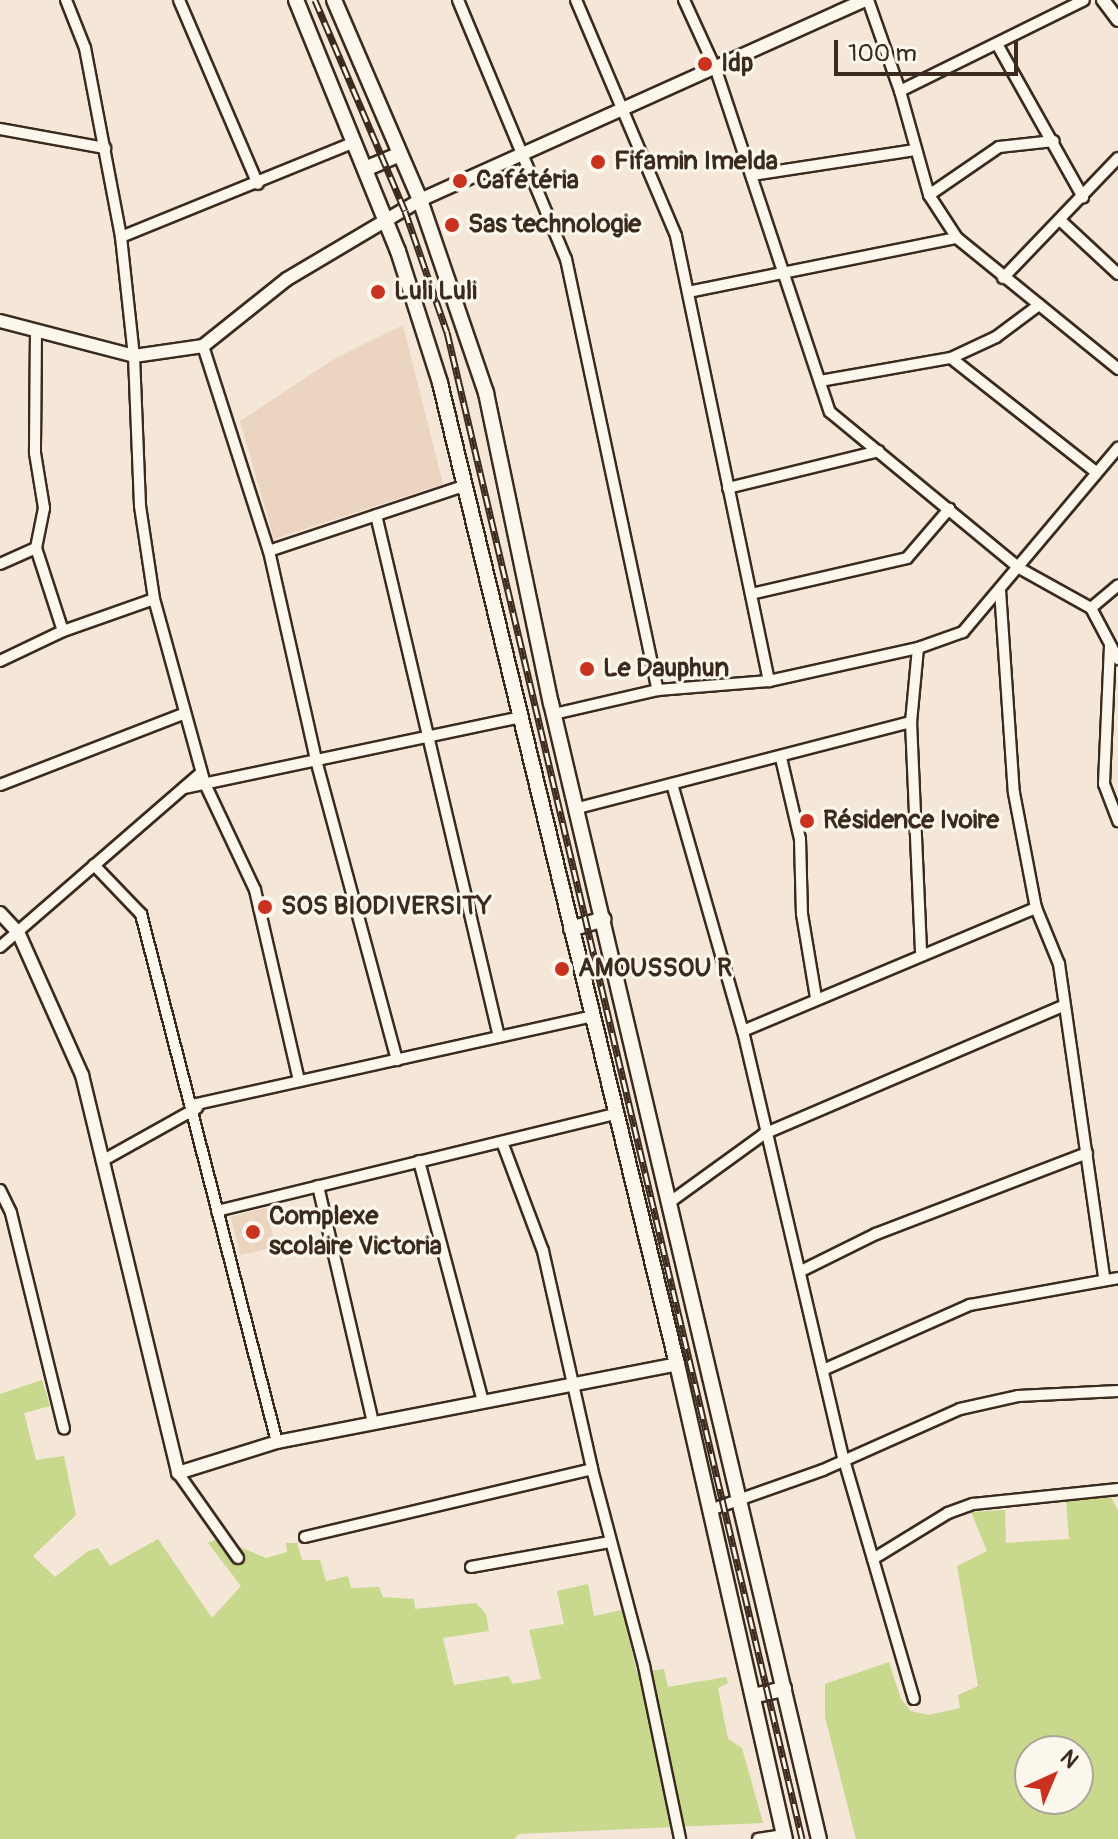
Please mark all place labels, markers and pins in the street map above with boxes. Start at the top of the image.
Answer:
place label: Idp [721,48,753,80]
marker: Idp [696,55,714,73]
place label: Fifamin Imelda [614,146,778,178]
marker: Fifamin Imelda [589,153,607,171]
place label: Cafétéria [476,165,579,197]
marker: Cafétéria [451,172,469,190]
place label: Sas technologie [468,209,641,241]
marker: Sas technologie [443,216,461,234]
place label: Luli Luli [394,276,477,308]
marker: Luli Luli [369,283,387,301]
place label: Le Dauphun [603,653,729,685]
marker: Le Dauphun [578,660,596,678]
place label: Résidence Ivoire [823,805,999,837]
marker: Résidence Ivoire [798,812,816,830]
place label: SOS BIODIVERSITY [281,891,492,923]
marker: SOS BIODIVERSITY [256,898,274,916]
place label: AMOUSSOU R [578,953,732,985]
marker: AMOUSSOU R [553,960,571,978]
place label: Complexe scolaire Victoria [269,1201,442,1262]
marker: Complexe scolaire Victoria [244,1223,262,1241]

